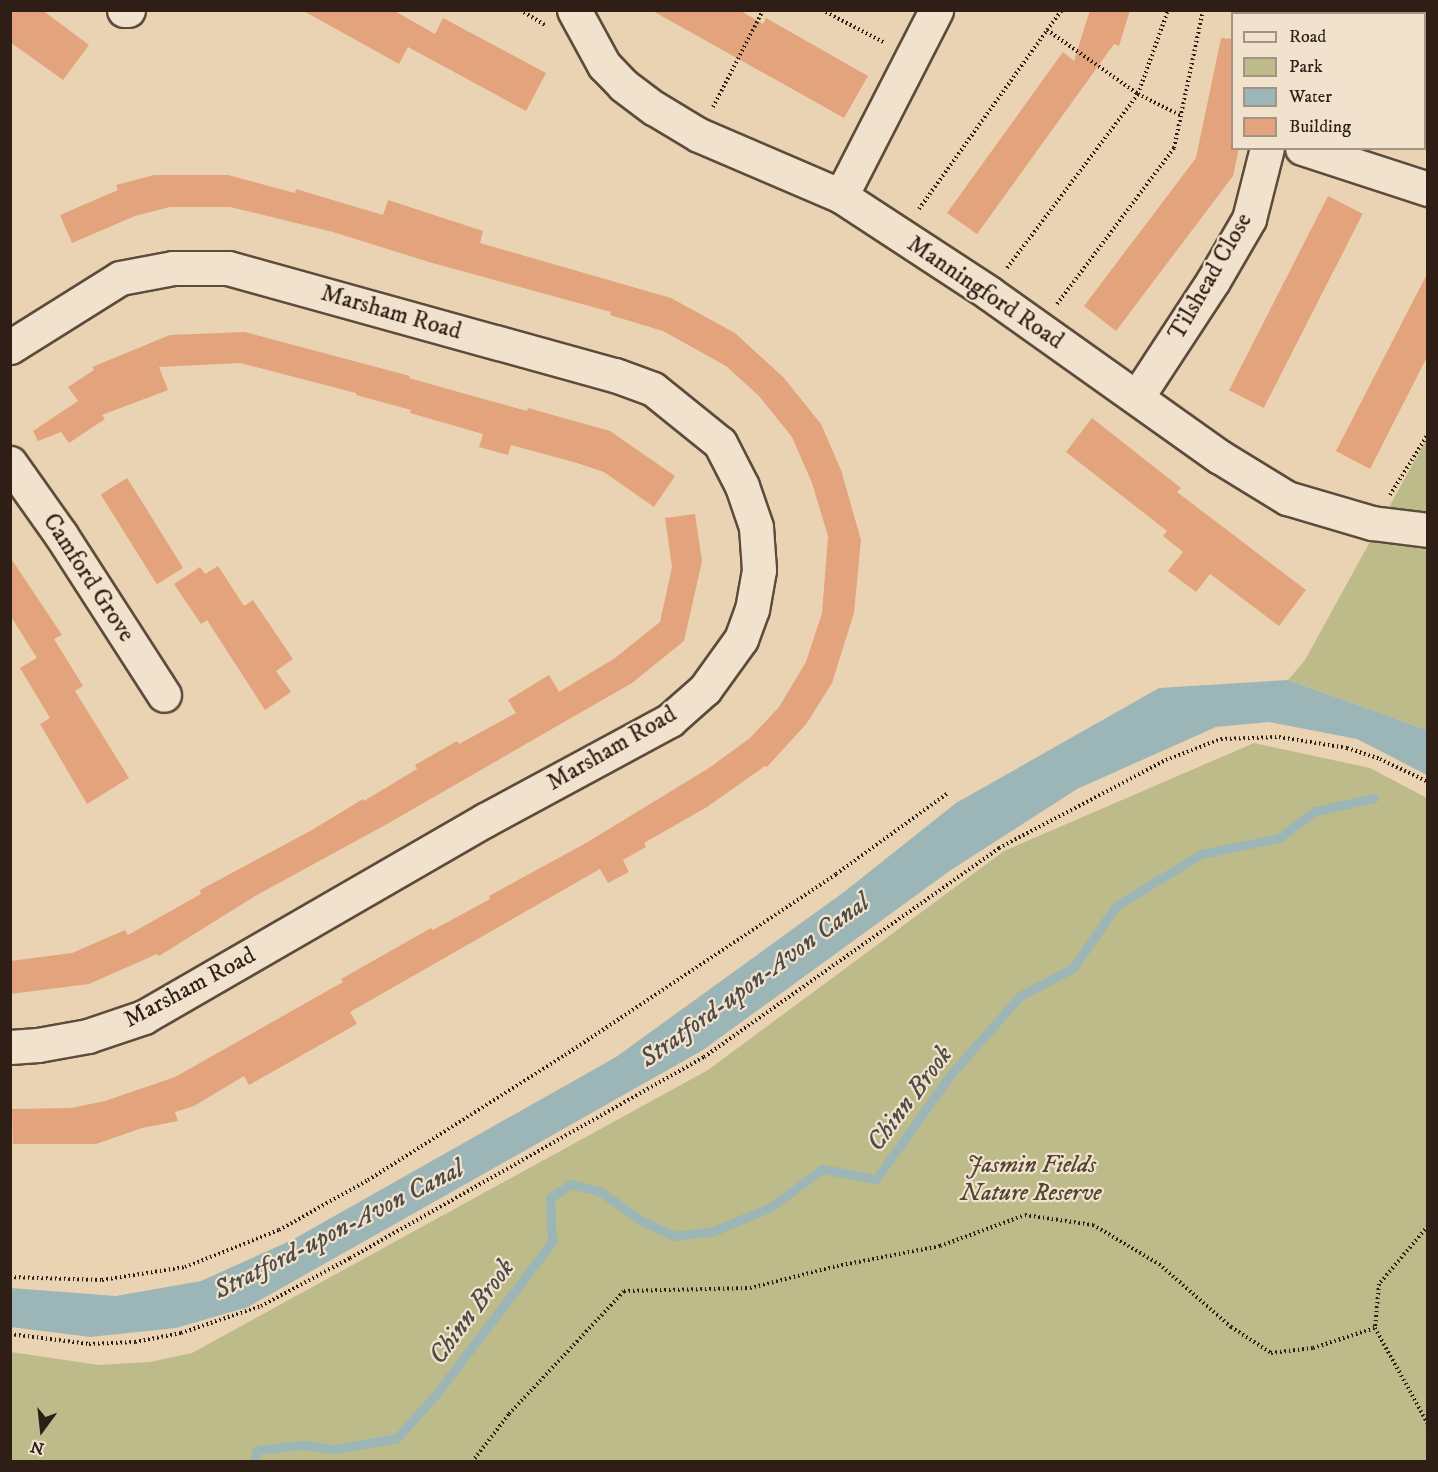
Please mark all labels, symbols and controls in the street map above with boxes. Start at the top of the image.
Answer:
legend [1231,12,1426,150]
text: Road [1289,26,1326,48]
text: Park [1289,56,1323,78]
text: Water [1289,86,1332,108]
text: Building [1289,116,1351,138]
street label: Tilshead Close [1163,208,1259,346]
street label: Manningford Road [901,230,1069,356]
street label: Marsham Road [317,279,465,347]
street label: Camford Grove [36,508,140,648]
street label: Marsham Road [542,700,682,798]
water label: Stratford-upon-Avon Canal [634,887,876,1075]
street label: Marsham Road [119,941,261,1035]
water label: Chinn Brook [860,1040,960,1158]
park label: Jasmin Fields Nature Reserve [961,1152,1101,1208]
water label: Stratford-upon-Avon Canal [209,1153,469,1307]
water label: Chinn Brook [422,1253,522,1371]
north arrow [12,1400,72,1460]
text: N [28,1436,46,1459]

